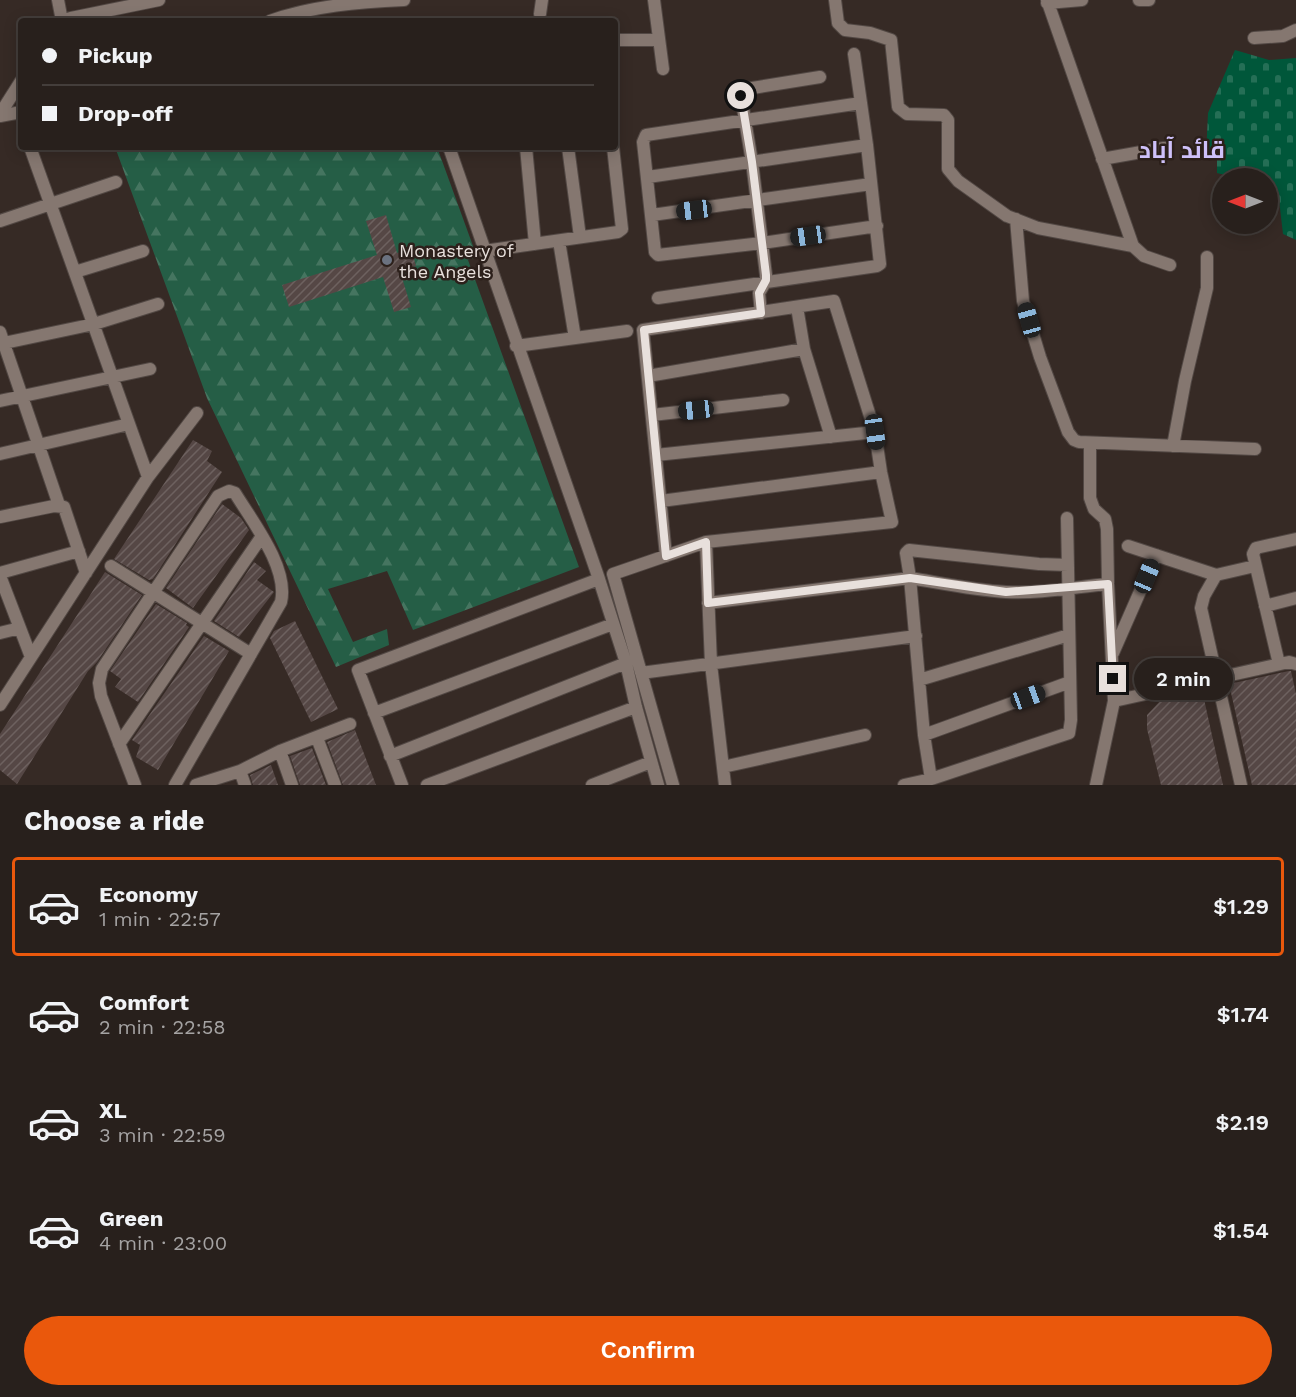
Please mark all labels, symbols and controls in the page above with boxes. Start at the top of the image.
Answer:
text: Pickup [78,43,153,68]
route start [727,82,754,109]
text: Drop-off [78,101,173,126]
district label: قائد آباد [1139,136,1225,164]
north arrow [1212,168,1278,234]
map controls [1212,168,1278,234]
car [675,199,713,221]
car [789,225,827,247]
place label: Monastery of the Angels [399,240,514,282]
marker: Monastery of the Angels [380,253,394,267]
car [1015,300,1043,340]
car [677,399,715,421]
car [864,413,886,451]
car [1132,556,1162,596]
callout: 2 min [1134,658,1233,700]
route end [1099,665,1126,692]
text: 2 min [1156,667,1211,691]
car [1008,682,1048,712]
text: Choose a ride [24,805,204,837]
icon: car [27,880,81,934]
text: Economy [99,882,198,907]
text: $1.29 [1213,894,1269,919]
text: 1 min · 22:57 [99,907,221,931]
icon: car [27,988,81,1042]
text: Comfort [99,990,189,1015]
text: $1.74 [1217,1002,1269,1027]
text: 2 min · 22:58 [99,1015,226,1039]
icon: car [27,1096,81,1150]
text: XL [99,1098,127,1123]
text: $2.19 [1216,1110,1269,1135]
text: 3 min · 22:59 [99,1123,226,1147]
icon: car [27,1204,81,1258]
text: Green [99,1206,163,1231]
text: $1.54 [1213,1218,1269,1243]
text: 4 min · 23:00 [99,1231,227,1255]
button: Confirm [24,1316,1272,1385]

